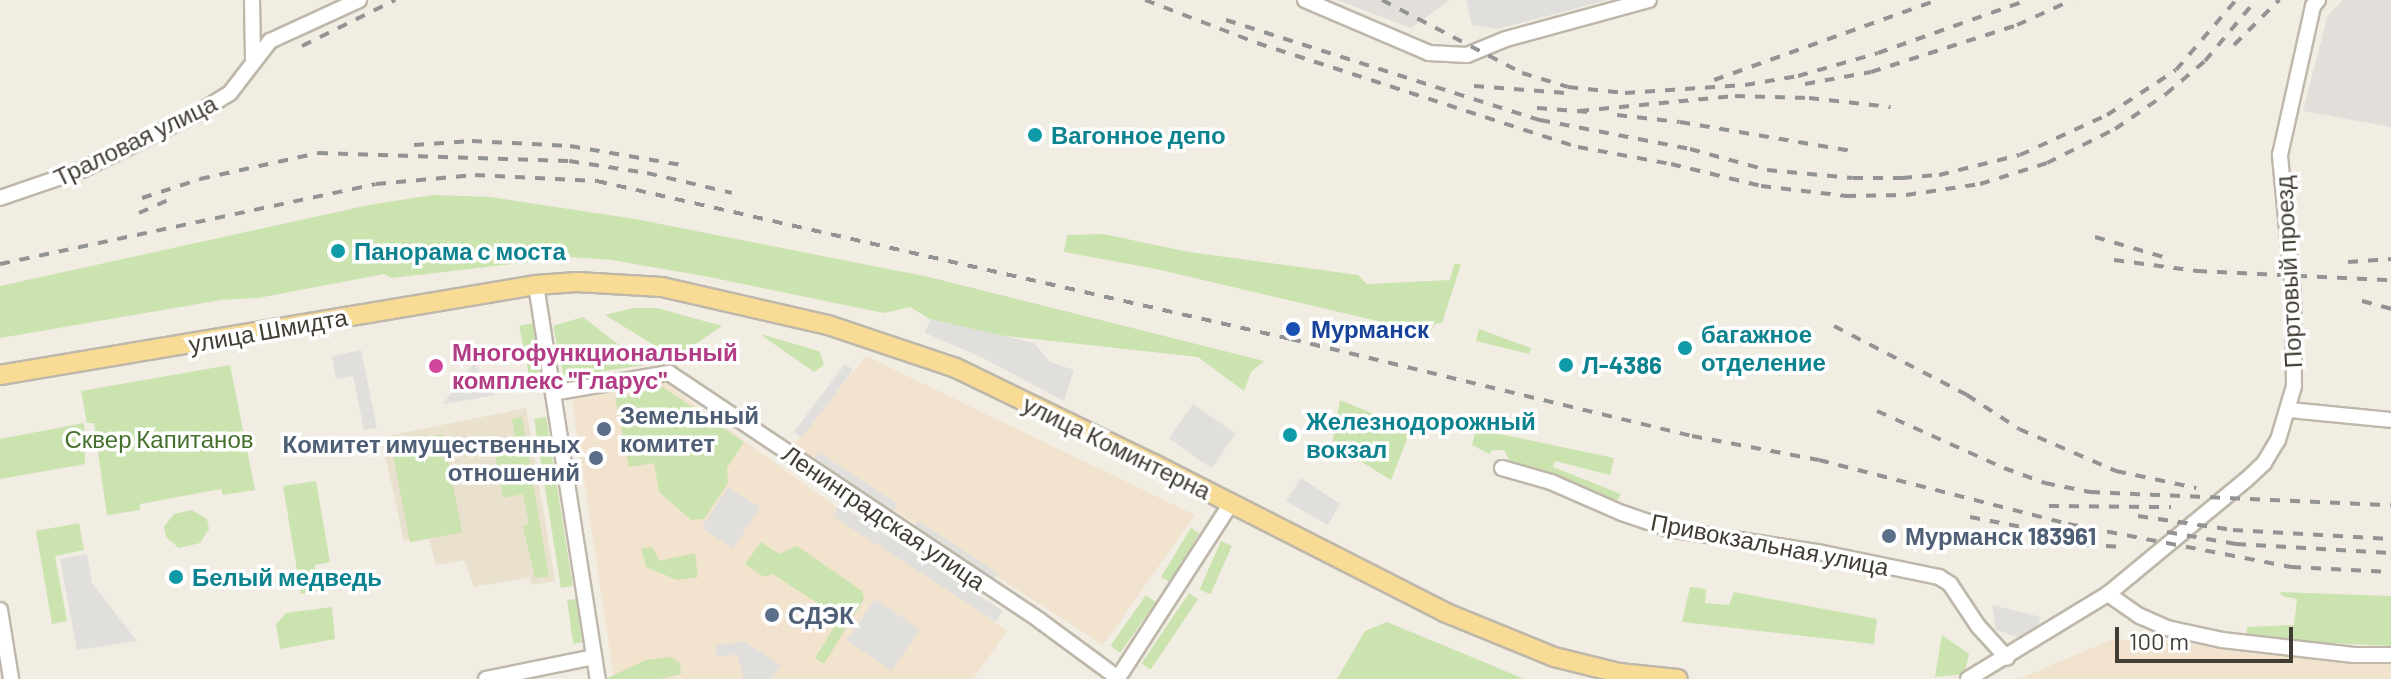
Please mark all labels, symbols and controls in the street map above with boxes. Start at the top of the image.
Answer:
street label: Траловая улица [49,88,221,192]
place label: Вагонное депо [1051,121,1226,149]
marker: Вагонное депо [1026,126,1044,144]
street label: Портовый проезд [2269,175,2307,369]
place label: Панорама с моста [354,237,566,265]
marker: Панорама с моста [329,242,347,260]
street label: улица Шмидта [186,302,350,358]
place label: Мурманск [1311,315,1429,343]
marker: Мурманск [1282,318,1304,340]
place label: багажное отделение [1701,320,1826,376]
place label: Многофункциональный комплекс "Гларус" [452,338,738,394]
marker: багажное отделение [1676,339,1694,357]
place label: Л-4386 [1582,351,1662,379]
marker: Л-4386 [1557,356,1575,374]
marker: Многофункциональный комплекс "Гларус" [427,357,445,375]
street label: улица Коминтерна [1018,389,1216,505]
place label: Земельный комитет [620,401,759,457]
place label: Железнодорожный вокзал [1306,407,1536,463]
marker: Земельный комитет [595,420,613,438]
park label: Сквер Капитанов [65,425,253,453]
marker: Железнодорожный вокзал [1281,426,1299,444]
place label: Комитет имущественных отношений [283,430,580,486]
street label: Ленинградская улица [777,438,991,596]
marker: Комитет имущественных отношений [587,449,605,467]
street label: Привокзальная улица [1649,507,1891,581]
place label: Мурманск 183961 [1905,522,2096,550]
marker: Мурманск 183961 [1880,527,1898,545]
place label: Белый медведь [192,563,382,591]
marker: Белый медведь [167,568,185,586]
place label: СДЭК [788,601,854,629]
marker: СДЭК [763,606,781,624]
scale bar [2119,611,2297,661]
text: 100 m [2129,626,2189,655]

